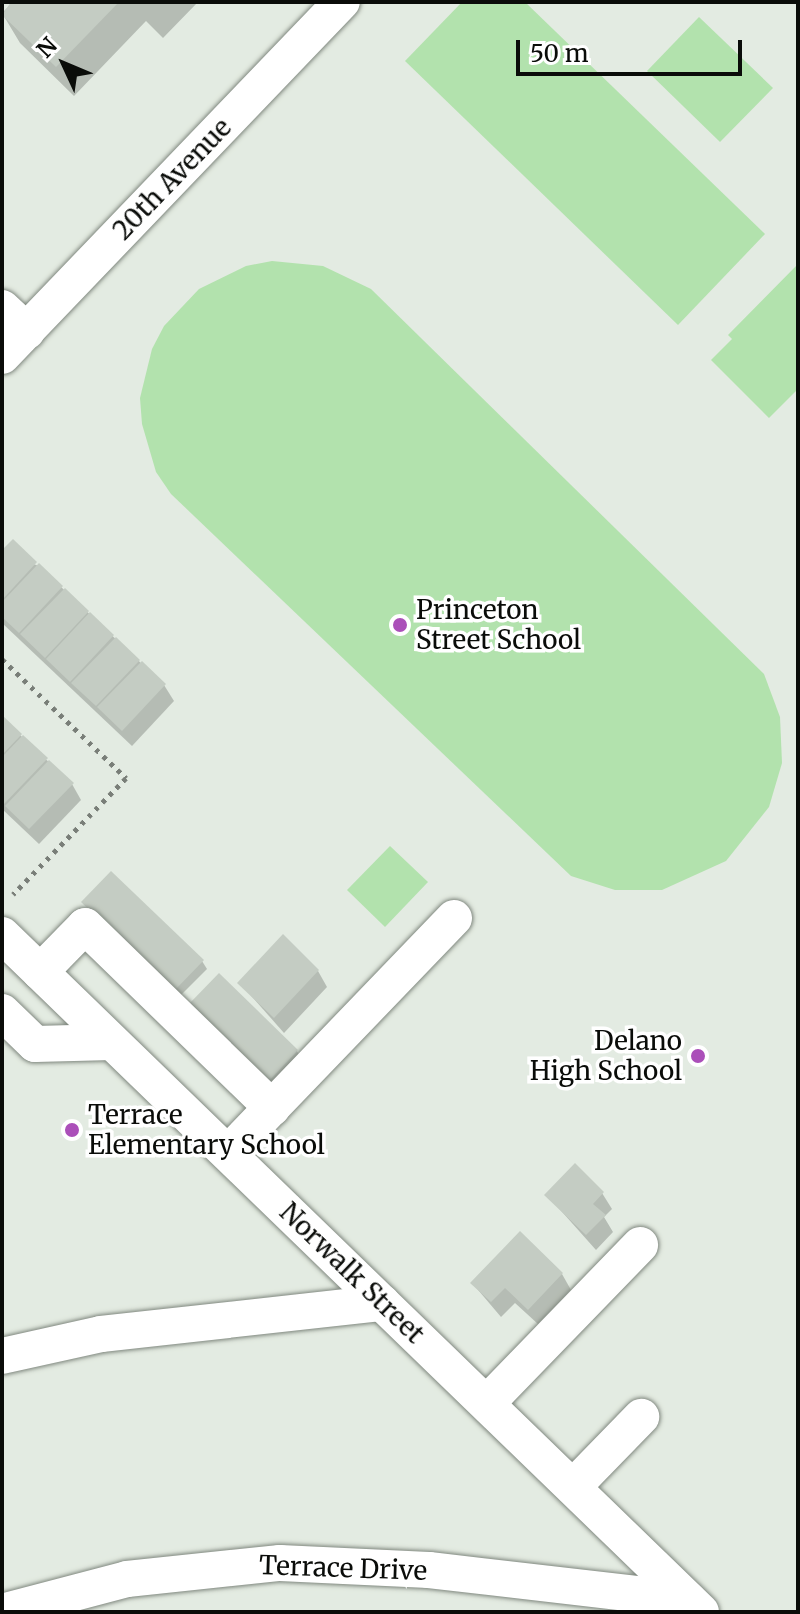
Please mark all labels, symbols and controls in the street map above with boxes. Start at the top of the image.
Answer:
north arrow [24,24,104,104]
scale bar [520,24,746,74]
text: N [31,31,63,63]
text: 50 m [530,38,589,69]
street label: 20th Avenue [106,112,238,246]
place label: Princeton Street School [416,594,581,656]
marker: Princeton Street School [391,616,409,634]
place label: Delano High School [530,1025,682,1086]
marker: Delano High School [689,1047,707,1065]
place label: Terrace Elementary School [88,1099,325,1160]
marker: Terrace Elementary School [63,1121,81,1139]
street label: Norwalk Street [273,1196,431,1350]
street label: Terrace Drive [258,1549,428,1587]

